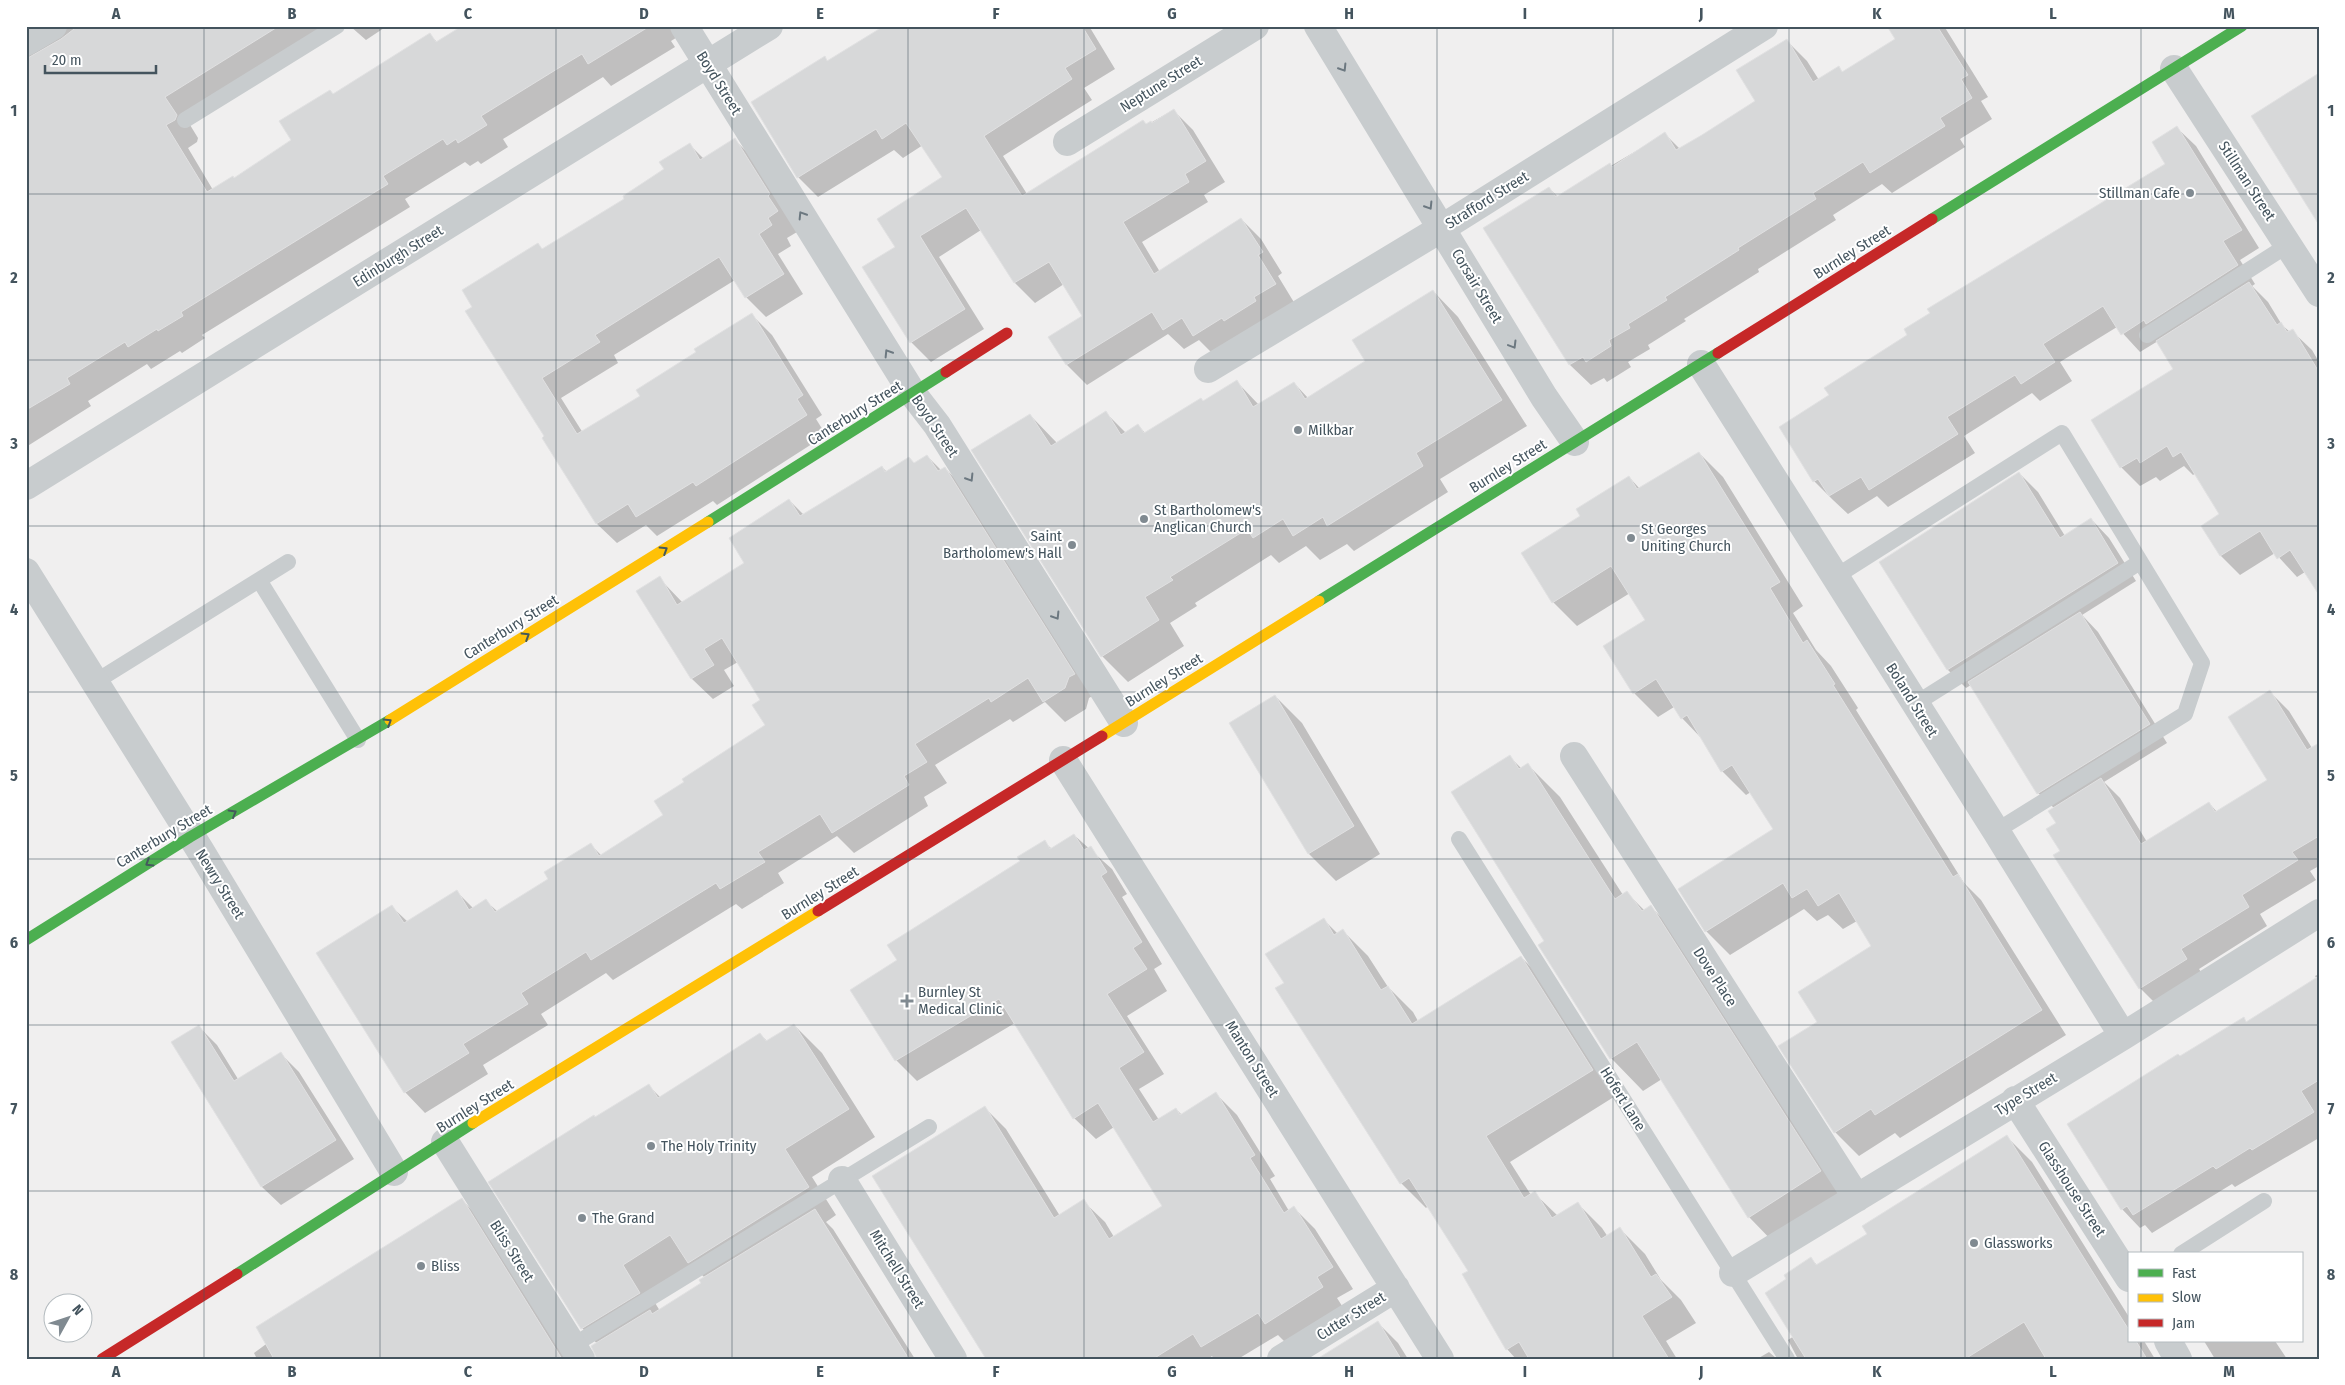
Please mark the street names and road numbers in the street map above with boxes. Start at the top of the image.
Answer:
street label: Boyd Street [693,48,746,118]
street label: Neptune Street [1117,52,1205,116]
street label: Stillman Street [2215,138,2279,224]
street label: Strafford Street [1442,167,1532,233]
street label: Edinburgh Street [350,221,446,291]
street label: Burnley Street [1810,221,1894,283]
street label: Corsair Street [1448,246,1506,326]
street label: Canterbury Street [804,377,906,449]
street label: Boyd Street [908,391,962,461]
street label: Burnley Street [1466,435,1550,497]
street label: Canterbury Street [460,591,562,663]
street label: Burnley Street [1122,649,1206,711]
street label: Boland Street [1882,660,1942,740]
street label: Canterbury Street [113,800,215,872]
street label: Newry Street [192,846,249,922]
street label: Burnley Street [778,862,862,924]
street label: Dove Place [1689,944,1741,1010]
street label: Manton Street [1221,1017,1283,1101]
street label: Hofert Lane [1596,1064,1650,1134]
street label: Type Street [1992,1069,2060,1119]
street label: Burnley Street [433,1075,517,1137]
street label: Glasshouse Street [2034,1138,2110,1240]
street label: Bliss Street [486,1217,538,1285]
street label: Mitchell Street [866,1226,928,1312]
street label: Cutter Street [1313,1288,1389,1344]

